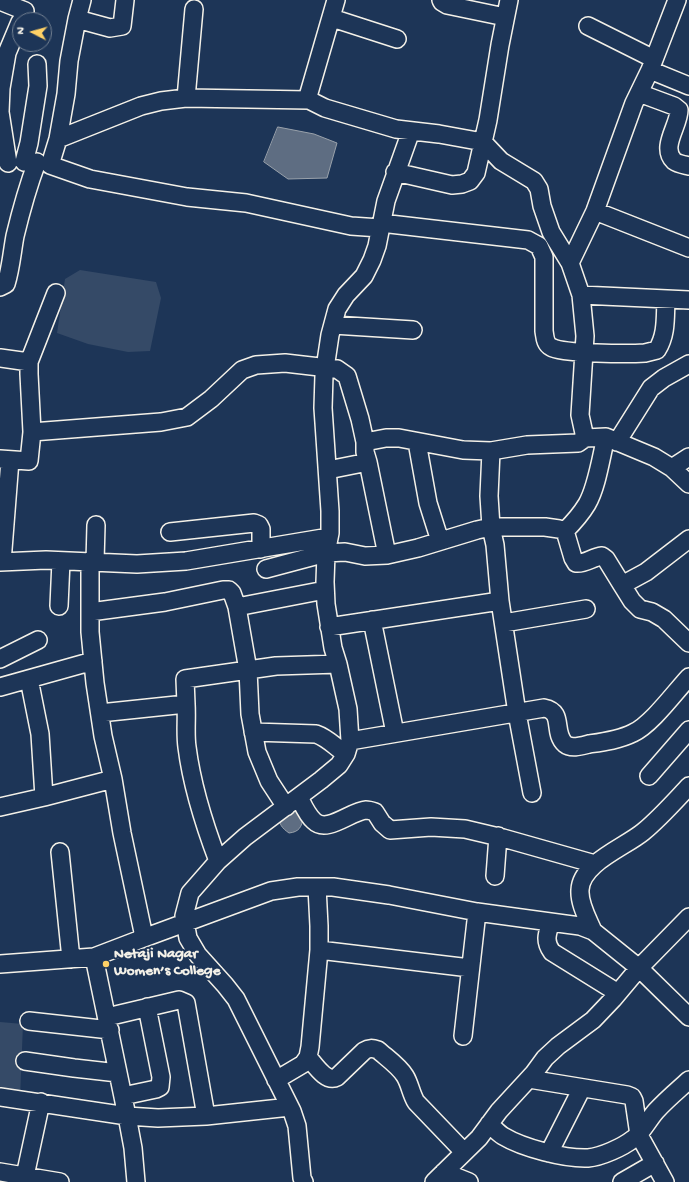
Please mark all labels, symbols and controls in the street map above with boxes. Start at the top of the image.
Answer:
north arrow [12,12,52,52]
text: N [15,27,27,35]
place label: Netaji Nagar Women’s College [114,946,220,981]
marker: Netaji Nagar Women’s College [101,959,111,969]

